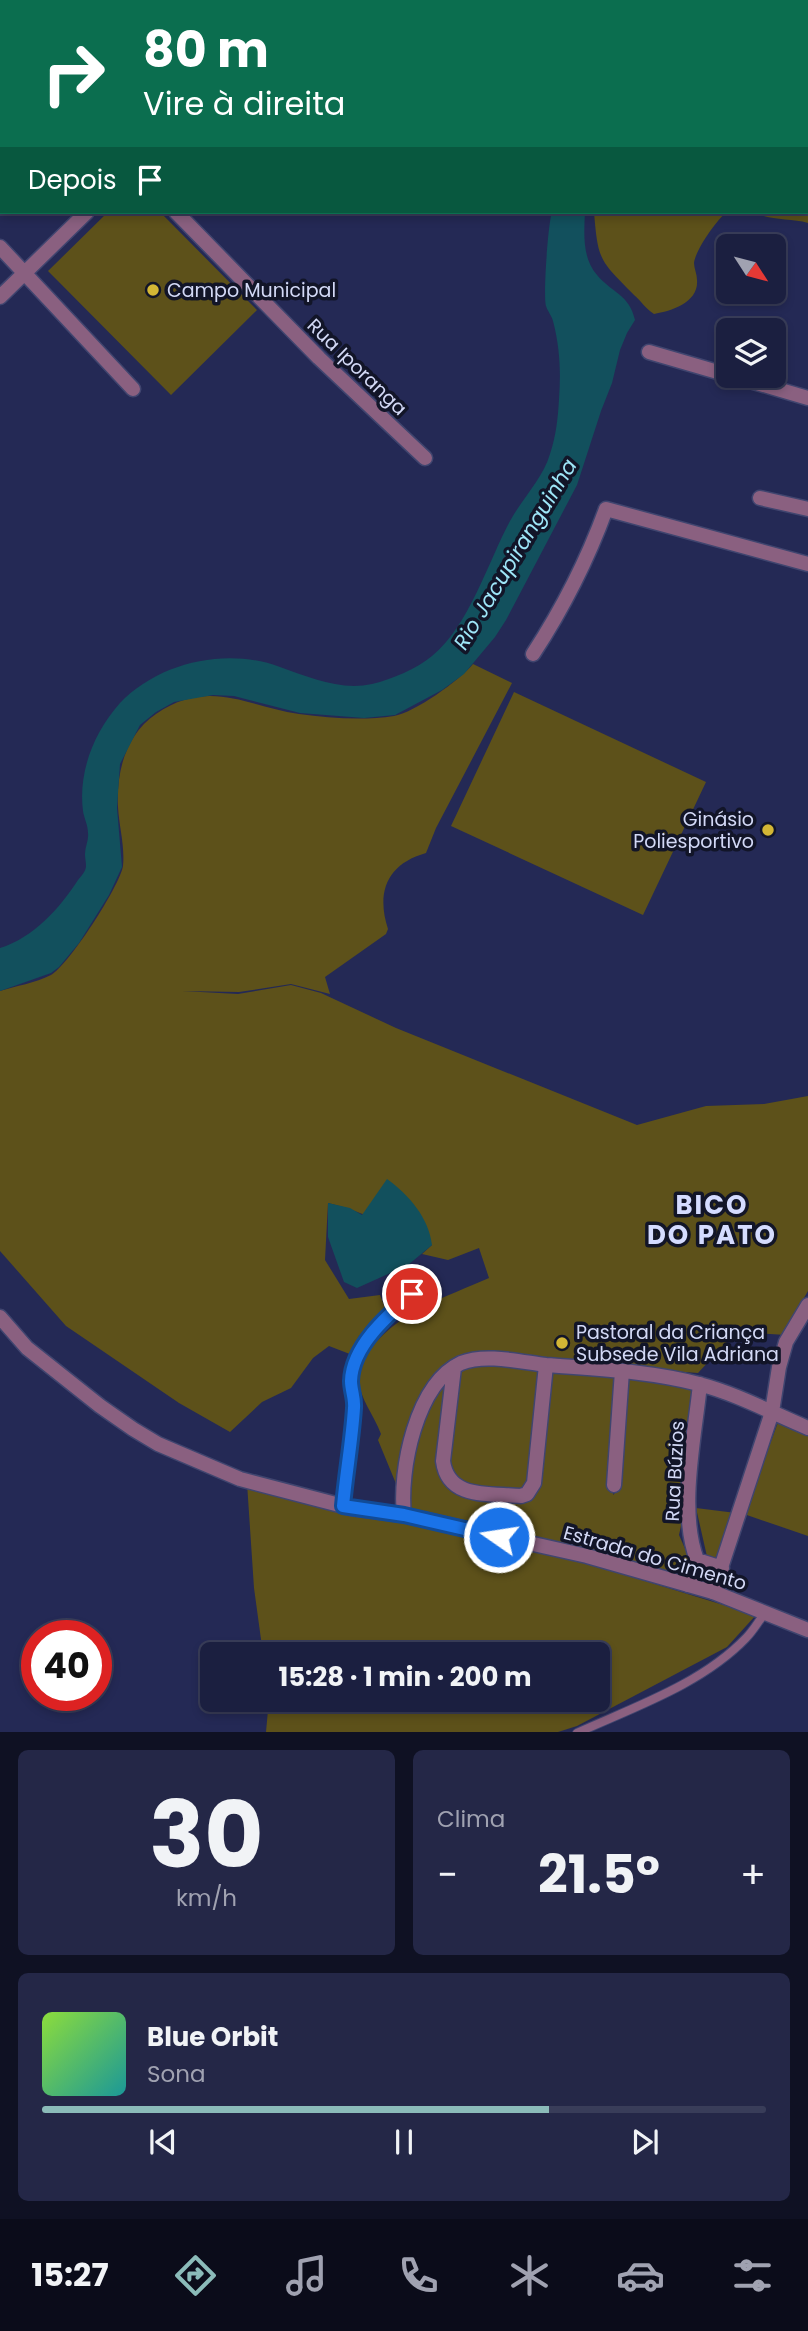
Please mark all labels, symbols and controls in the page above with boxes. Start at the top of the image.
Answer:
text: 80 m [143,16,269,84]
icon: right [28,28,119,119]
text: Vire à direita [143,81,345,126]
icon: arrive [131,161,169,199]
text: Depois [28,162,117,198]
north arrow [716,234,786,304]
map controls [716,234,786,388]
place label: Campo Municipal [167,277,336,304]
marker: Campo Municipal [145,282,161,298]
street label: Rua Iporanga [301,312,413,422]
button: layers [716,318,786,388]
water label: Rio Jacupiranguinha [446,453,584,655]
place label: Ginásio Poliesportivo [633,806,754,855]
marker: Ginásio Poliesportivo [760,822,776,838]
district label: BICO DO PATO [647,1187,777,1253]
pin [382,1264,442,1324]
icon: arrive [393,1275,431,1313]
place label: Pastoral da Criança Subsede Vila Adriana [576,1319,779,1368]
marker: Pastoral da Criança Subsede Vila Adriana [554,1335,570,1351]
street label: Rua Búzios [659,1420,691,1522]
position arrow [462,1500,536,1574]
street label: Estrada do Cimento [560,1519,750,1597]
speed limit sign: 40 [21,1620,112,1711]
text: 15:28 · 1 min · 200 m [278,1659,532,1695]
text: 30 [149,1771,264,1899]
text: Clima [437,1803,505,1835]
text: 21.5° [538,1838,660,1911]
text: − [437,1848,458,1901]
text: + [740,1848,766,1901]
text: km/h [176,1882,237,1914]
text: Blue Orbit [147,2019,278,2055]
text: Sona [147,2058,206,2090]
icon: previous [144,2123,182,2161]
icon: pause [385,2123,423,2161]
icon: next [626,2123,664,2161]
icon: directions [171,2251,220,2300]
icon: music [282,2251,331,2300]
icon: phone [394,2251,443,2300]
icon: climate [505,2251,554,2300]
icon: car [616,2251,665,2300]
icon: filters [728,2251,777,2300]
text: 15:27 [31,2252,109,2297]

